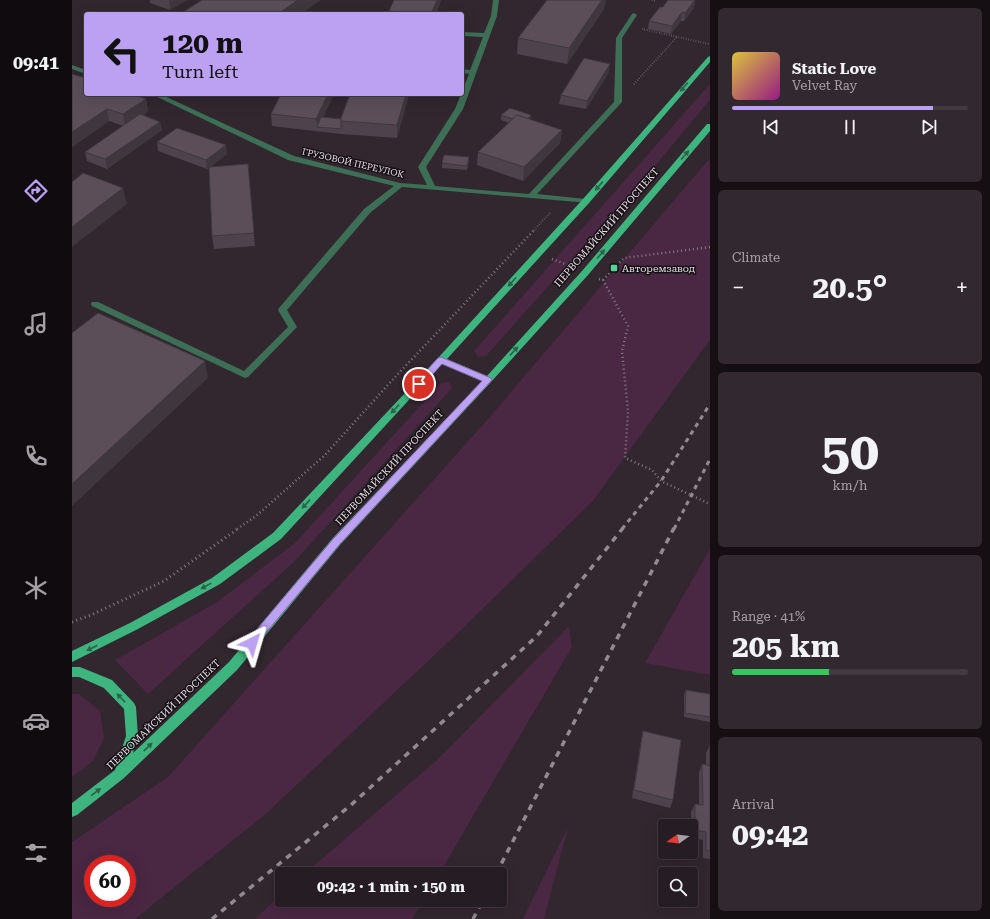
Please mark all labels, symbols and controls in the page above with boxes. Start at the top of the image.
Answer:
text: 120 m [162,27,243,60]
icon: left [96,28,148,80]
text: 09:41 [13,52,59,73]
text: Static Love [792,60,876,78]
text: Turn left [162,61,238,82]
text: Velvet Ray [792,78,857,93]
one-way arrow [680,82,689,93]
icon: previous [760,116,782,138]
icon: pause [839,116,861,138]
icon: next [918,116,940,138]
street label: ГРУЗОВОЙ ПЕРЕУЛОК [301,145,406,180]
one-way arrow [680,150,690,160]
street label: ПЕРВОМАЙСКИЙ ПРОСПЕКТ [552,166,661,289]
icon: directions [22,177,50,205]
one-way arrow [595,180,604,191]
one-way arrow [596,249,605,259]
text: Climate [732,250,780,265]
marker: Авторемзавод [609,263,619,273]
place label: Авторемзавод [622,263,696,274]
text: 20.5° [813,270,887,305]
text: − [732,275,744,300]
text: + [956,275,968,300]
one-way arrow [507,277,516,287]
icon: music [22,310,50,338]
one-way arrow [509,346,519,356]
pin [402,367,436,401]
icon: arrive [408,373,430,395]
one-way arrow [390,404,400,414]
street label: ПЕРВОМАЙСКИЙ ПРОСПЕКТ [333,407,446,527]
text: 50 [821,421,879,482]
icon: phone [22,442,50,470]
text: km/h [833,478,867,493]
one-way arrow [301,499,311,509]
icon: climate [22,574,50,602]
one-way arrow [200,583,212,590]
text: Range · 41% [732,609,805,624]
position arrow [231,622,273,664]
text: 205 km [732,629,840,664]
one-way arrow [86,644,97,651]
street label: ПЕРВОМАЙСКИЙ ПРОСПЕКТ [104,657,223,772]
one-way arrow [116,693,126,703]
icon: car [22,707,50,735]
one-way arrow [143,742,153,752]
one-way arrow [91,788,102,797]
text: Arrival [732,797,774,812]
text: 09:42 [732,817,809,852]
north arrow [658,819,698,859]
map controls [658,819,698,907]
icon: filters [22,839,50,867]
speed limit sign: 60 [84,855,136,907]
button: search [658,867,698,907]
text: 09:42 · 1 min · 150 m [317,878,465,896]

